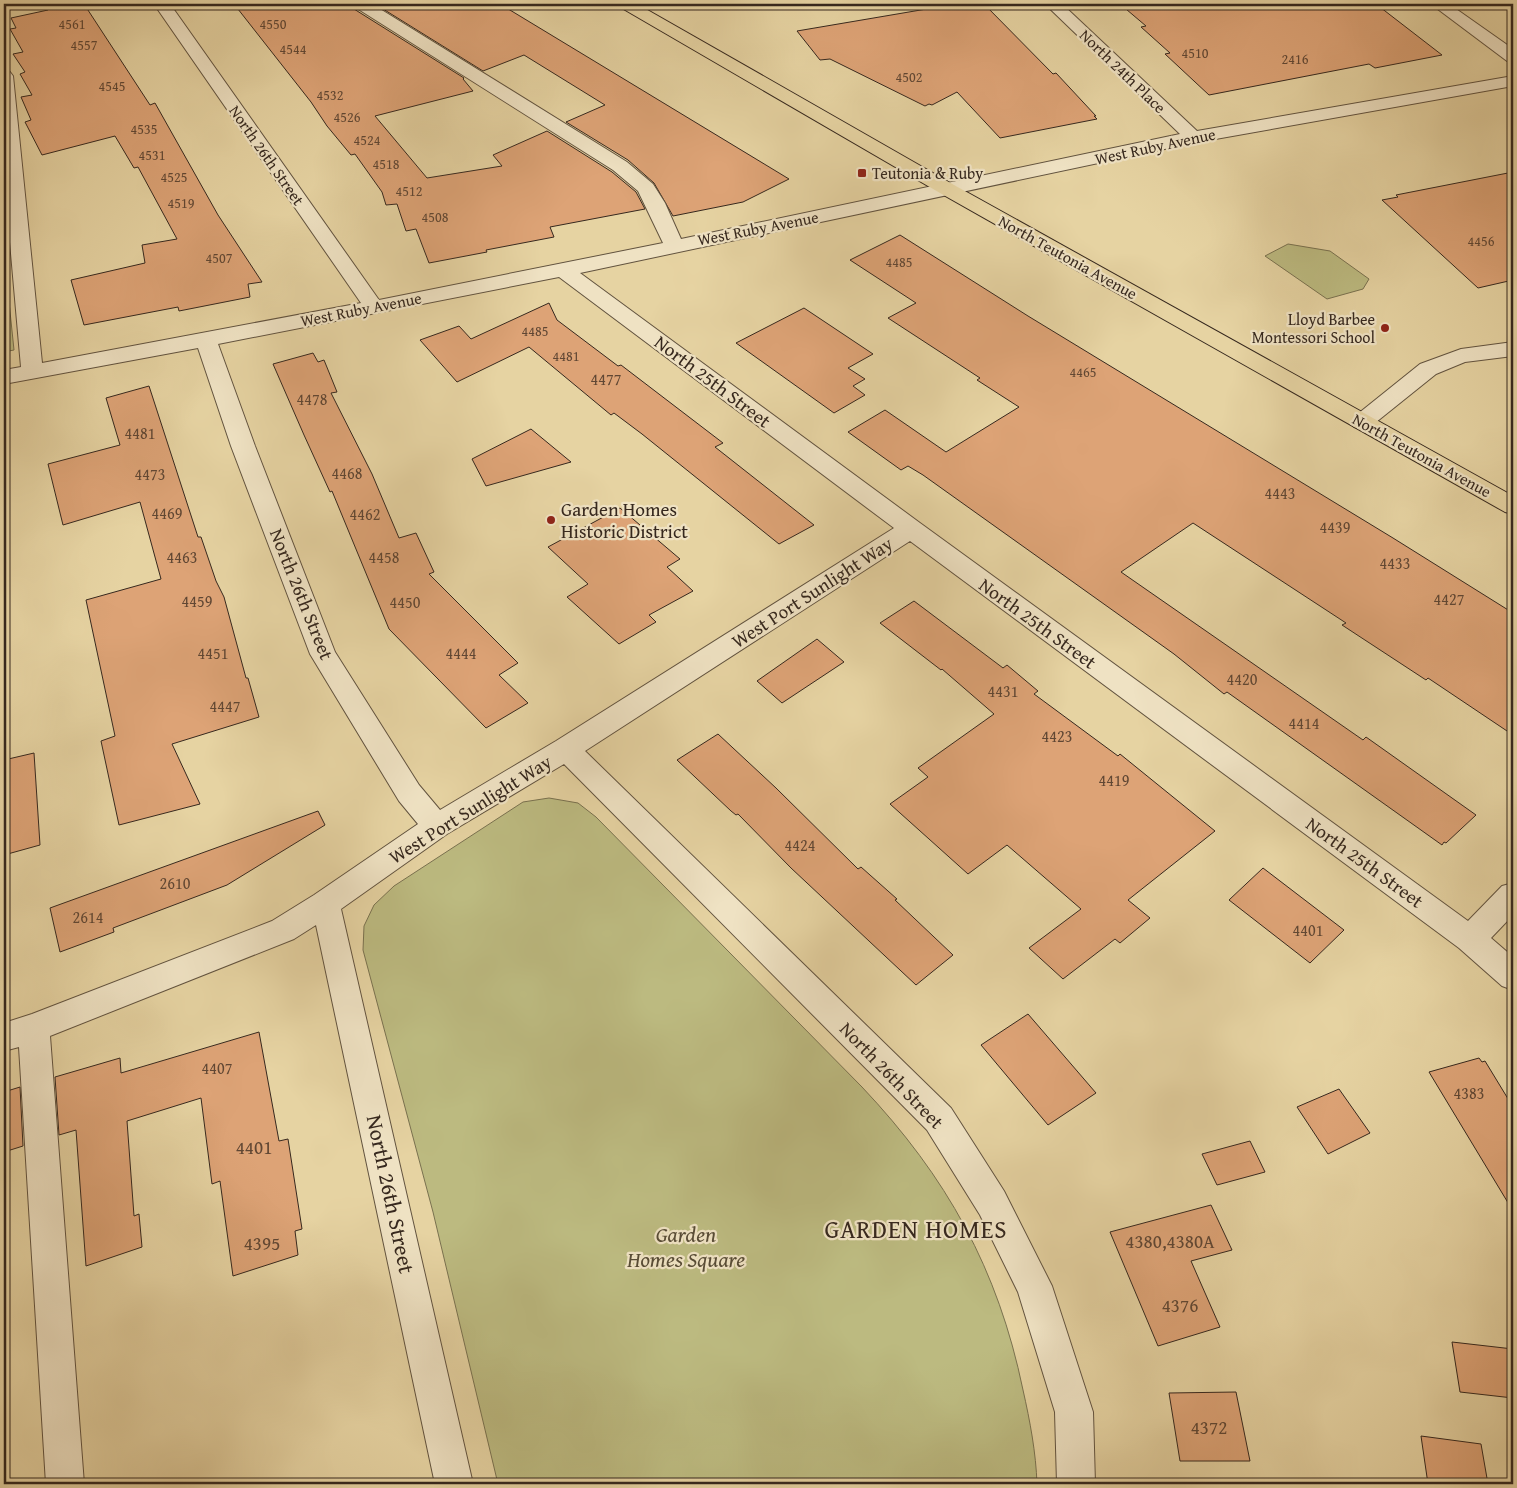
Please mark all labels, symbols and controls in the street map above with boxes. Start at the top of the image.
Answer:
house number: 4561 [59,14,85,34]
house number: 4550 [260,14,287,34]
street label: North 24th Place [1074,23,1172,119]
house number: 4557 [71,35,98,55]
house number: 4544 [280,39,307,59]
house number: 4510 [1182,43,1209,63]
house number: 2416 [1282,49,1309,69]
house number: 4502 [896,67,922,87]
house number: 4545 [99,76,125,96]
house number: 4532 [317,85,343,105]
street label: North 26th Street [223,100,311,210]
house number: 4526 [334,107,361,127]
house number: 4535 [131,119,157,139]
street label: West Ruby Avenue [1092,121,1218,171]
house number: 4524 [354,130,381,150]
house number: 4531 [139,145,165,165]
house number: 4518 [373,154,400,174]
place label: Teutonia & Ruby [872,161,983,185]
house number: 4525 [161,167,187,187]
marker: Teutonia & Ruby [856,167,868,179]
house number: 4512 [396,181,422,201]
house number: 4519 [168,193,195,213]
street label: West Ruby Avenue [695,205,821,251]
house number: 4508 [422,207,449,227]
street label: North Teutonia Avenue [994,209,1142,305]
house number: 4456 [1468,231,1495,251]
house number: 4507 [206,248,233,268]
house number: 4485 [886,252,912,272]
street label: West Ruby Avenue [298,286,424,332]
place label: Lloyd Barbee Montessori School [1252,307,1376,349]
house number: 4485 [522,321,548,341]
marker: Lloyd Barbee Montessori School [1379,322,1391,334]
street label: North 25th Street [649,328,777,434]
house number: 4481 [553,346,579,366]
house number: 4465 [1070,362,1096,382]
house number: 4477 [591,367,622,391]
house number: 4478 [297,387,328,411]
street label: North Teutonia Avenue [1348,407,1496,503]
house number: 4481 [125,421,155,445]
house number: 4468 [332,461,363,485]
house number: 4473 [135,462,165,486]
house number: 4443 [1265,481,1295,505]
place label: Garden Homes Historic District [561,495,688,545]
house number: 4469 [152,501,183,525]
house number: 4462 [350,502,380,526]
marker: Garden Homes Historic District [545,514,557,526]
house number: 4439 [1320,515,1351,539]
street label: North 26th Street [263,524,341,664]
street label: West Port Sunlight Way [726,529,899,655]
house number: 4463 [167,545,197,569]
house number: 4458 [369,545,400,569]
house number: 4433 [1380,551,1410,575]
street label: North 25th Street [973,571,1103,675]
house number: 4427 [1434,587,1465,611]
house number: 4459 [182,589,213,613]
house number: 4450 [390,590,421,614]
house number: 4451 [198,641,228,665]
house number: 4444 [446,641,477,665]
house number: 4420 [1227,667,1258,691]
house number: 4431 [988,679,1018,703]
house number: 4447 [210,694,241,718]
house number: 4414 [1289,711,1320,735]
house number: 4423 [1042,724,1072,748]
street label: West Port Sunlight Way [383,747,557,870]
house number: 4419 [1099,768,1130,792]
street label: North 25th Street [1300,810,1430,914]
house number: 4424 [785,833,816,857]
house number: 2610 [160,871,191,895]
house number: 2614 [73,905,104,929]
house number: 4401 [1293,918,1323,942]
street label: North 26th Street [833,1015,951,1135]
house number: 4407 [202,1056,233,1080]
house number: 4383 [1454,1081,1484,1105]
street label: North 26th Street [359,1112,423,1277]
house number: 4401 [236,1133,272,1161]
district label: GARDEN HOMES [824,1211,1008,1247]
park label: Garden Homes Square [626,1218,745,1275]
house number: 4380,4380A [1125,1227,1215,1255]
house number: 4395 [244,1229,280,1257]
house number: 4376 [1162,1291,1198,1319]
house number: 4372 [1191,1413,1227,1441]

